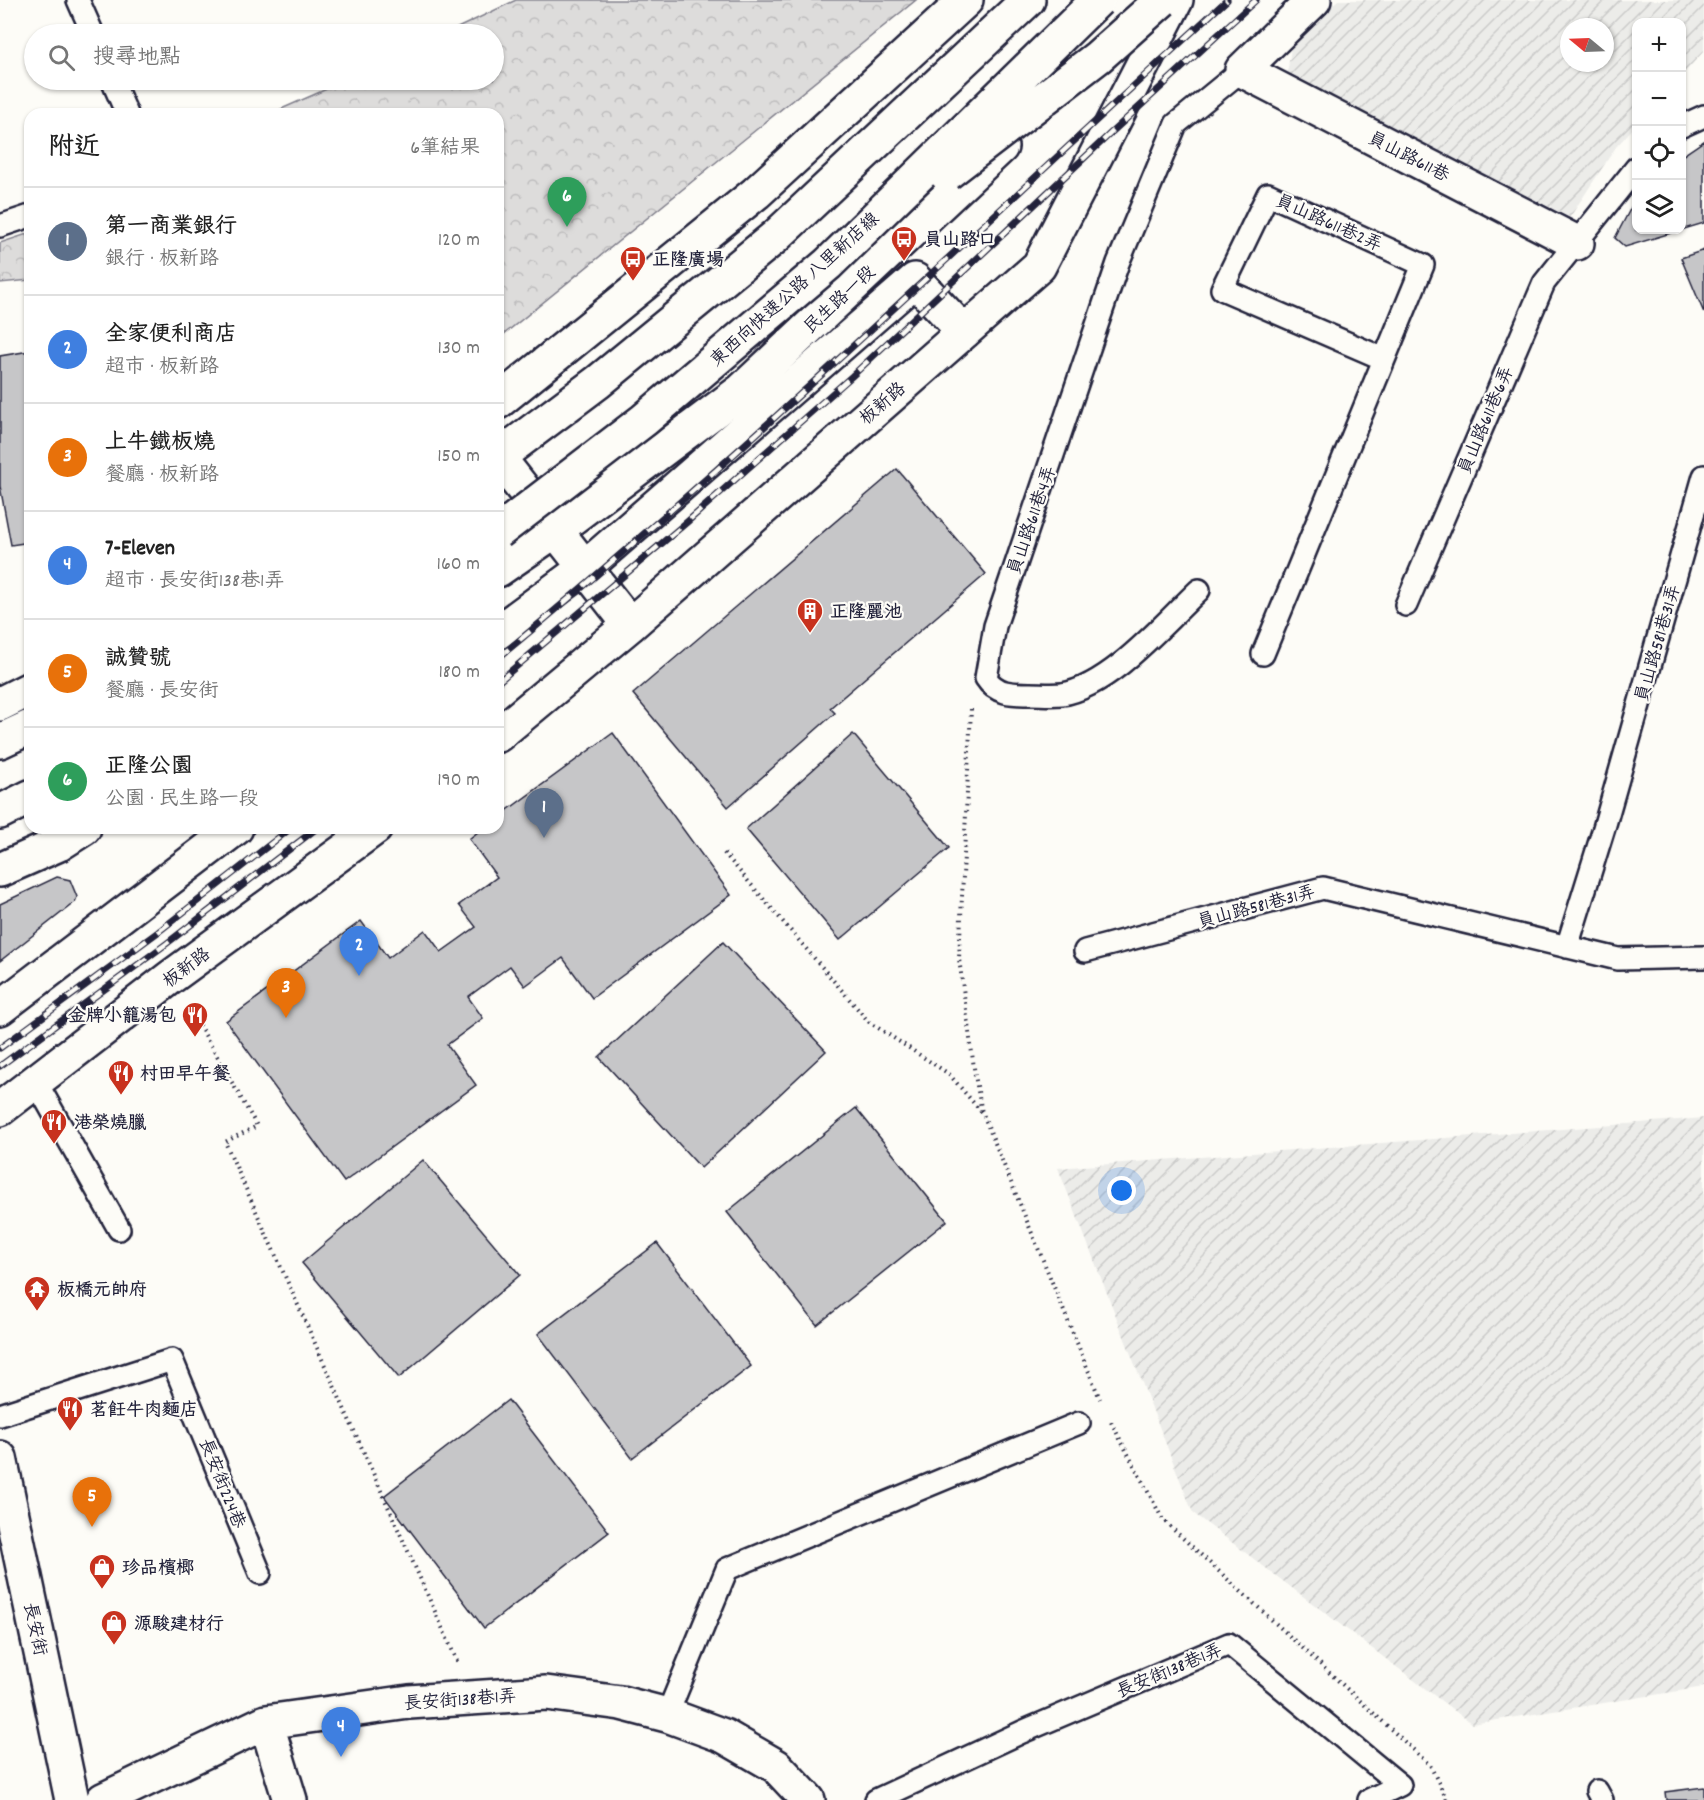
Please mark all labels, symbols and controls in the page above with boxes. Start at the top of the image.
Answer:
north arrow [1560,18,1614,72]
map controls [1632,18,1686,234]
button: + [1632,18,1686,72]
search box [24,24,504,90]
icon: search [45,41,78,74]
text: 搜尋地點 [93,43,181,74]
button: − [1632,72,1686,126]
button: locate [1632,126,1686,180]
street label: 員山路611巷 [1363,127,1453,190]
text: 附近 [48,130,100,167]
text: 6筆結果 [410,135,480,163]
pin: 6 [548,178,586,227]
button: layers [1632,180,1686,234]
street label: 員山路611巷2弄 [1271,190,1385,259]
street label: 東西向快速公路 八里新店線 [706,208,886,374]
text: 第一商業銀行 [105,212,237,243]
bus stop icon: 員山路口 [889,224,919,262]
text: 1 [65,227,70,255]
text: 120 m [438,227,480,255]
place label: 員山路口 [924,229,996,254]
bus stop icon: 正隆廣場 [618,244,648,282]
text: 銀行 · 板新路 [105,246,219,274]
place label: 正隆廣場 [652,249,724,274]
street label: 民生路一段 [799,261,882,341]
text: 全家便利商店 [105,320,237,351]
text: 2 [63,335,72,363]
text: 130 m [438,335,480,363]
text: 超市 · 板新路 [105,354,219,382]
street label: 員山路611巷6弄 [1453,363,1521,479]
street label: 板新路 [855,378,912,432]
text: 上牛鐵板燒 [105,428,215,459]
text: 3 [63,443,72,471]
text: 150 m [437,443,480,471]
text: 餐廳 · 板新路 [105,462,219,490]
street label: 員山路611巷4弄 [1003,463,1064,579]
text: 7-Eleven [105,534,175,565]
text: 4 [63,551,72,579]
text: 160 m [437,551,480,579]
text: 超市 · 長安街138巷1弄 [105,568,284,596]
street label: 員山路581巷31弄 [1631,582,1688,706]
building icon: 正隆麗池 [795,596,825,634]
place label: 正隆麗池 [830,601,902,626]
text: 誠贊號 [105,644,171,675]
text: 5 [63,659,72,687]
text: 180 m [438,659,480,687]
text: 餐廳 · 長安街 [105,678,219,706]
text: 正隆公園 [105,752,193,783]
text: 6 [63,767,72,795]
text: 190 m [437,767,480,795]
text: 公園 · 民生路一段 [105,786,259,814]
pin: 1 [524,788,564,838]
street label: 員山路581巷31弄 [1195,881,1319,936]
pin: 2 [340,926,378,976]
street label: 板新路 [158,943,217,995]
pin: 3 [266,968,306,1018]
restaurant icon: 金牌小籠湯包 [180,1000,210,1038]
place label: 金牌小籠湯包 [68,1005,176,1030]
restaurant icon: 村田早午餐 [106,1058,136,1096]
place label: 村田早午餐 [140,1063,230,1088]
restaurant icon: 港榮燒臘 [39,1107,69,1145]
place label: 港榮燒臘 [74,1112,147,1137]
your location [1107,1176,1136,1205]
temple icon: 板橋元帥府 [22,1274,52,1312]
place label: 板橋元帥府 [57,1279,147,1304]
restaurant icon: 茗飪牛肉麵店 [55,1394,85,1432]
place label: 茗飪牛肉麵店 [90,1399,198,1424]
street label: 長安街224巷 [191,1435,250,1533]
pin: 5 [72,1478,112,1527]
shop icon: 珍品檳榔 [87,1552,117,1590]
place label: 珍品檳榔 [122,1557,194,1582]
street label: 長安街 [16,1601,51,1659]
shop icon: 源駿建材行 [99,1608,129,1646]
place label: 源駿建材行 [134,1613,224,1638]
street label: 長安街138巷1弄 [1113,1639,1227,1706]
street label: 長安街138巷1弄 [403,1685,517,1718]
pin: 4 [322,1708,360,1757]

